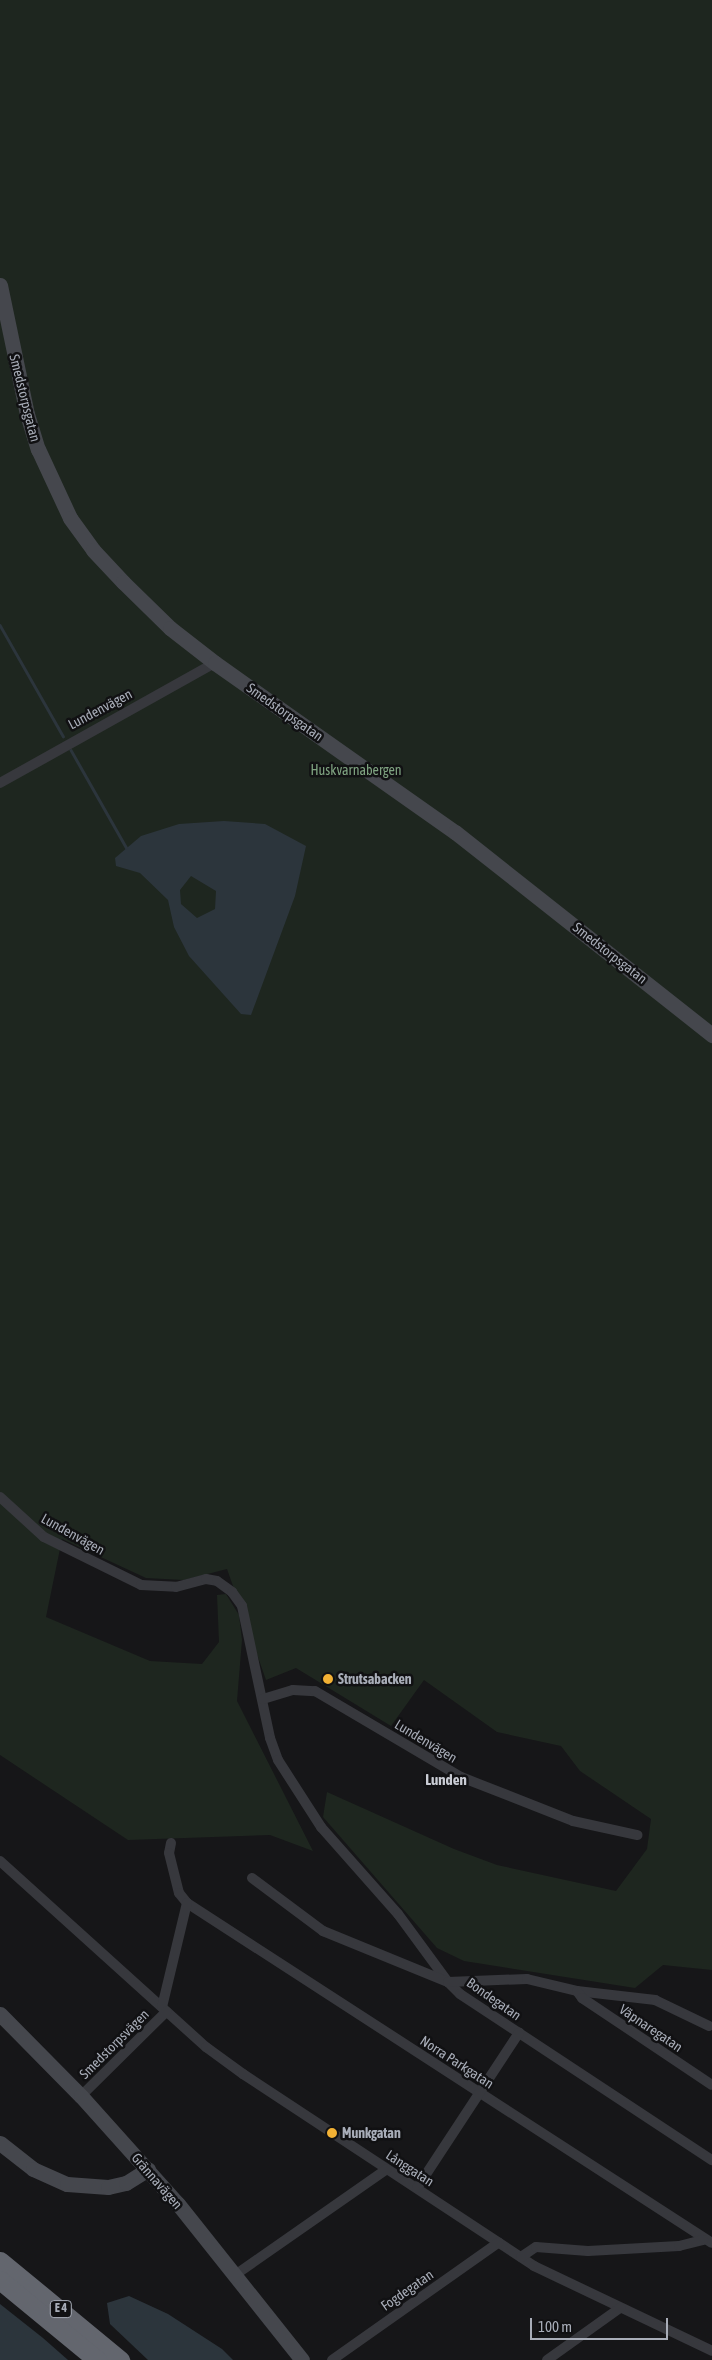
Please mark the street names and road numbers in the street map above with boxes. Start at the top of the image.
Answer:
street label: Smedstorpsgatan [6,353,44,443]
street label: Smedstorpsgatan [243,679,327,745]
street label: Lundenvägen [65,685,135,733]
street label: Smedstorpsgatan [570,919,650,987]
street label: Lundenvägen [38,1510,108,1558]
street label: Lundenvägen [392,1716,460,1766]
street label: Bondegatan [464,1974,524,2024]
street label: Väpnaregatan [616,2001,686,2055]
street label: Smedstorpsvägen [76,2006,152,2082]
street label: Norra Parkgatan [417,2032,497,2092]
street label: Långgatan [383,2146,437,2190]
street label: Grännavägen [128,2149,186,2213]
street label: Fogdegatan [378,2266,436,2314]
road number: E 4 [50,2300,72,2318]

